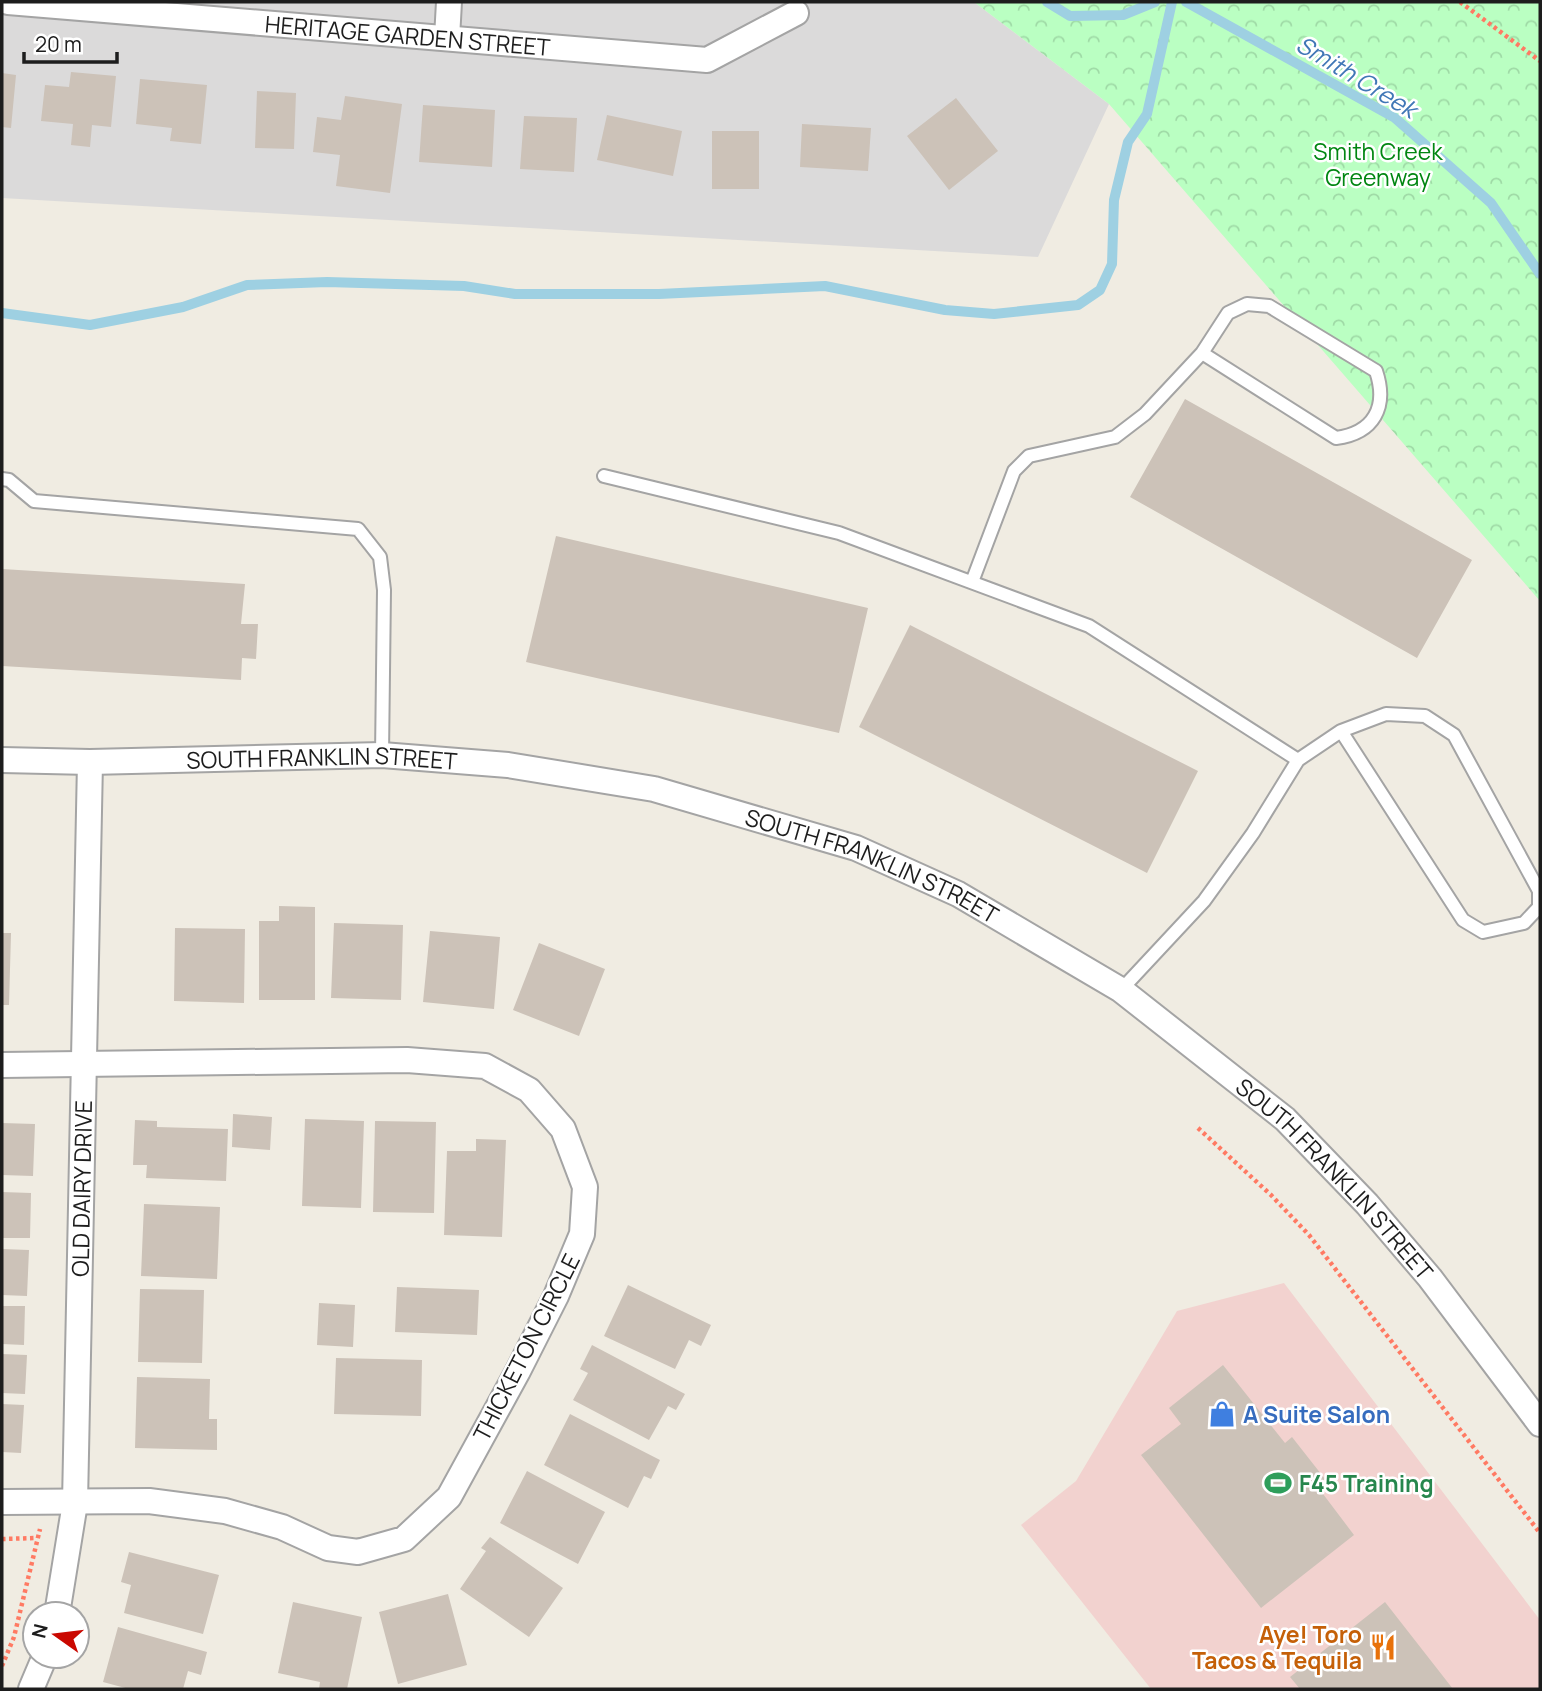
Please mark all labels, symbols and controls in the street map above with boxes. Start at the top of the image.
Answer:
street label: HERITAGE GARDEN STREET [264,7,552,63]
scale bar [24,21,117,65]
water label: Smith Creek [1291,27,1426,126]
text: 20 m [35,30,82,58]
park label: Smith Creek Greenway [1313,135,1443,193]
street label: SOUTH FRANKLIN STREET [186,738,459,777]
street label: SOUTH FRANKLIN STREET [742,801,1005,931]
street label: SOUTH FRANKLIN STREET [1229,1070,1441,1287]
street label: OLD DAIRY DRIVE [64,1100,99,1277]
street label: THICKETON CIRCLE [465,1248,587,1446]
place label: A Suite Salon [1243,1398,1390,1430]
shop icon: A Suite Salon [1207,1399,1237,1429]
place label: F45 Training [1299,1467,1434,1499]
sports icon: F45 Training [1263,1468,1293,1498]
north arrow [21,1600,91,1670]
place label: Aye! Toro Tacos & Tequila [1192,1618,1362,1676]
text: N [25,1621,54,1641]
restaurant icon: Aye! Toro Tacos & Tequila [1368,1632,1398,1662]

